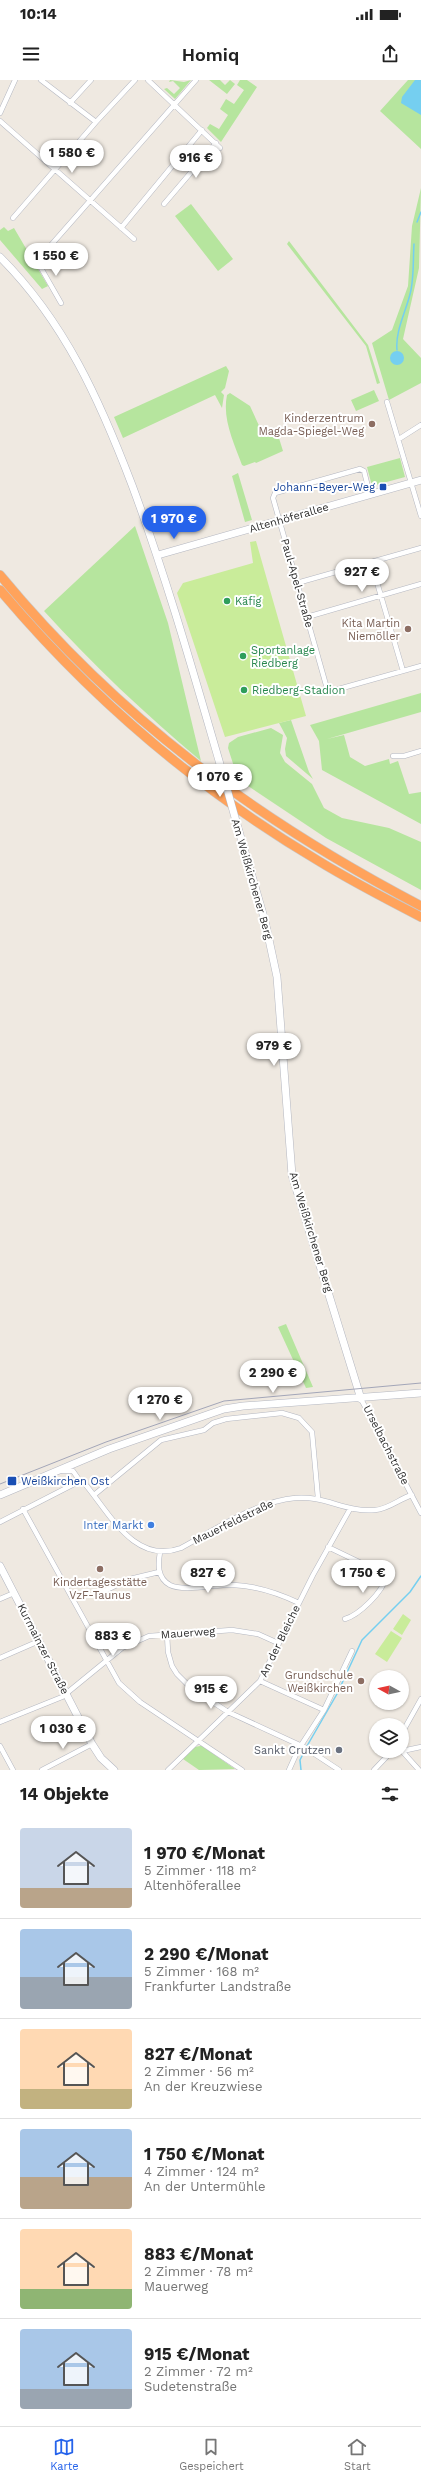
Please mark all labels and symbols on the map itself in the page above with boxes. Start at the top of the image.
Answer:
pin: 1 580 € [35,140,109,174]
pin: 916 € [168,145,224,179]
pin: 1 550 € [19,243,93,277]
place label: Kinderzentrum Magda-Spiegel-Weg [258,412,364,438]
marker: Kinderzentrum Magda-Spiegel-Weg [367,419,377,429]
place label: Johann-Beyer-Weg [273,481,375,494]
marker: Johann-Beyer-Weg [378,482,388,492]
street label: Altenhöferallee [248,500,330,536]
pin: 1 970 € [137,506,211,540]
street label: Paul-Apel-Straße [278,537,316,629]
pin: 927 € [334,559,390,593]
place label: Käfig [235,595,261,608]
marker: Käfig [222,596,232,606]
place label: Kita Martin Niemöller [341,617,401,643]
marker: Kita Martin Niemöller [403,624,413,634]
place label: Sportanlage Riedberg [251,644,315,670]
marker: Sportanlage Riedberg [238,651,248,661]
place label: Riedberg-Stadion [252,684,345,697]
marker: Riedberg-Stadion [239,685,249,695]
pin: 1 070 € [183,764,257,798]
street label: Am Weißkirchener Berg [229,817,276,941]
pin: 979 € [246,1033,302,1067]
street label: Am Weißkirchener Berg [287,1170,336,1294]
pin: 2 290 € [236,1360,310,1394]
pin: 1 270 € [123,1387,197,1421]
street label: Urselbachstraße [360,1403,412,1487]
marker: Weißkirchen Ost [6,1475,18,1487]
place label: Weißkirchen Ost [21,1475,110,1488]
street label: Mauerfeldstraße [191,1497,275,1547]
place label: Inter Markt [83,1519,143,1532]
marker: Inter Markt [146,1520,156,1530]
pin: 827 € [180,1560,236,1594]
pin: 1 750 € [326,1560,400,1594]
marker: Kindertagesstätte VzF-Taunus [95,1564,105,1574]
place label: Kindertagesstätte VzF-Taunus [53,1576,147,1602]
street label: Kurmainzer Straße [14,1601,72,1697]
street label: An der Bleiche [257,1603,303,1679]
pin: 883 € [85,1623,141,1657]
street label: Mauerweg [160,1625,216,1641]
place label: Grundschule Weißkirchen [285,1669,353,1695]
north arrow [369,1670,409,1710]
pin: 915 € [183,1676,239,1710]
marker: Grundschule Weißkirchen [356,1676,366,1686]
pin: 1 030 € [26,1716,100,1750]
place label: Sankt Crutzen [254,1744,331,1757]
marker: Sankt Crutzen [334,1745,344,1755]

